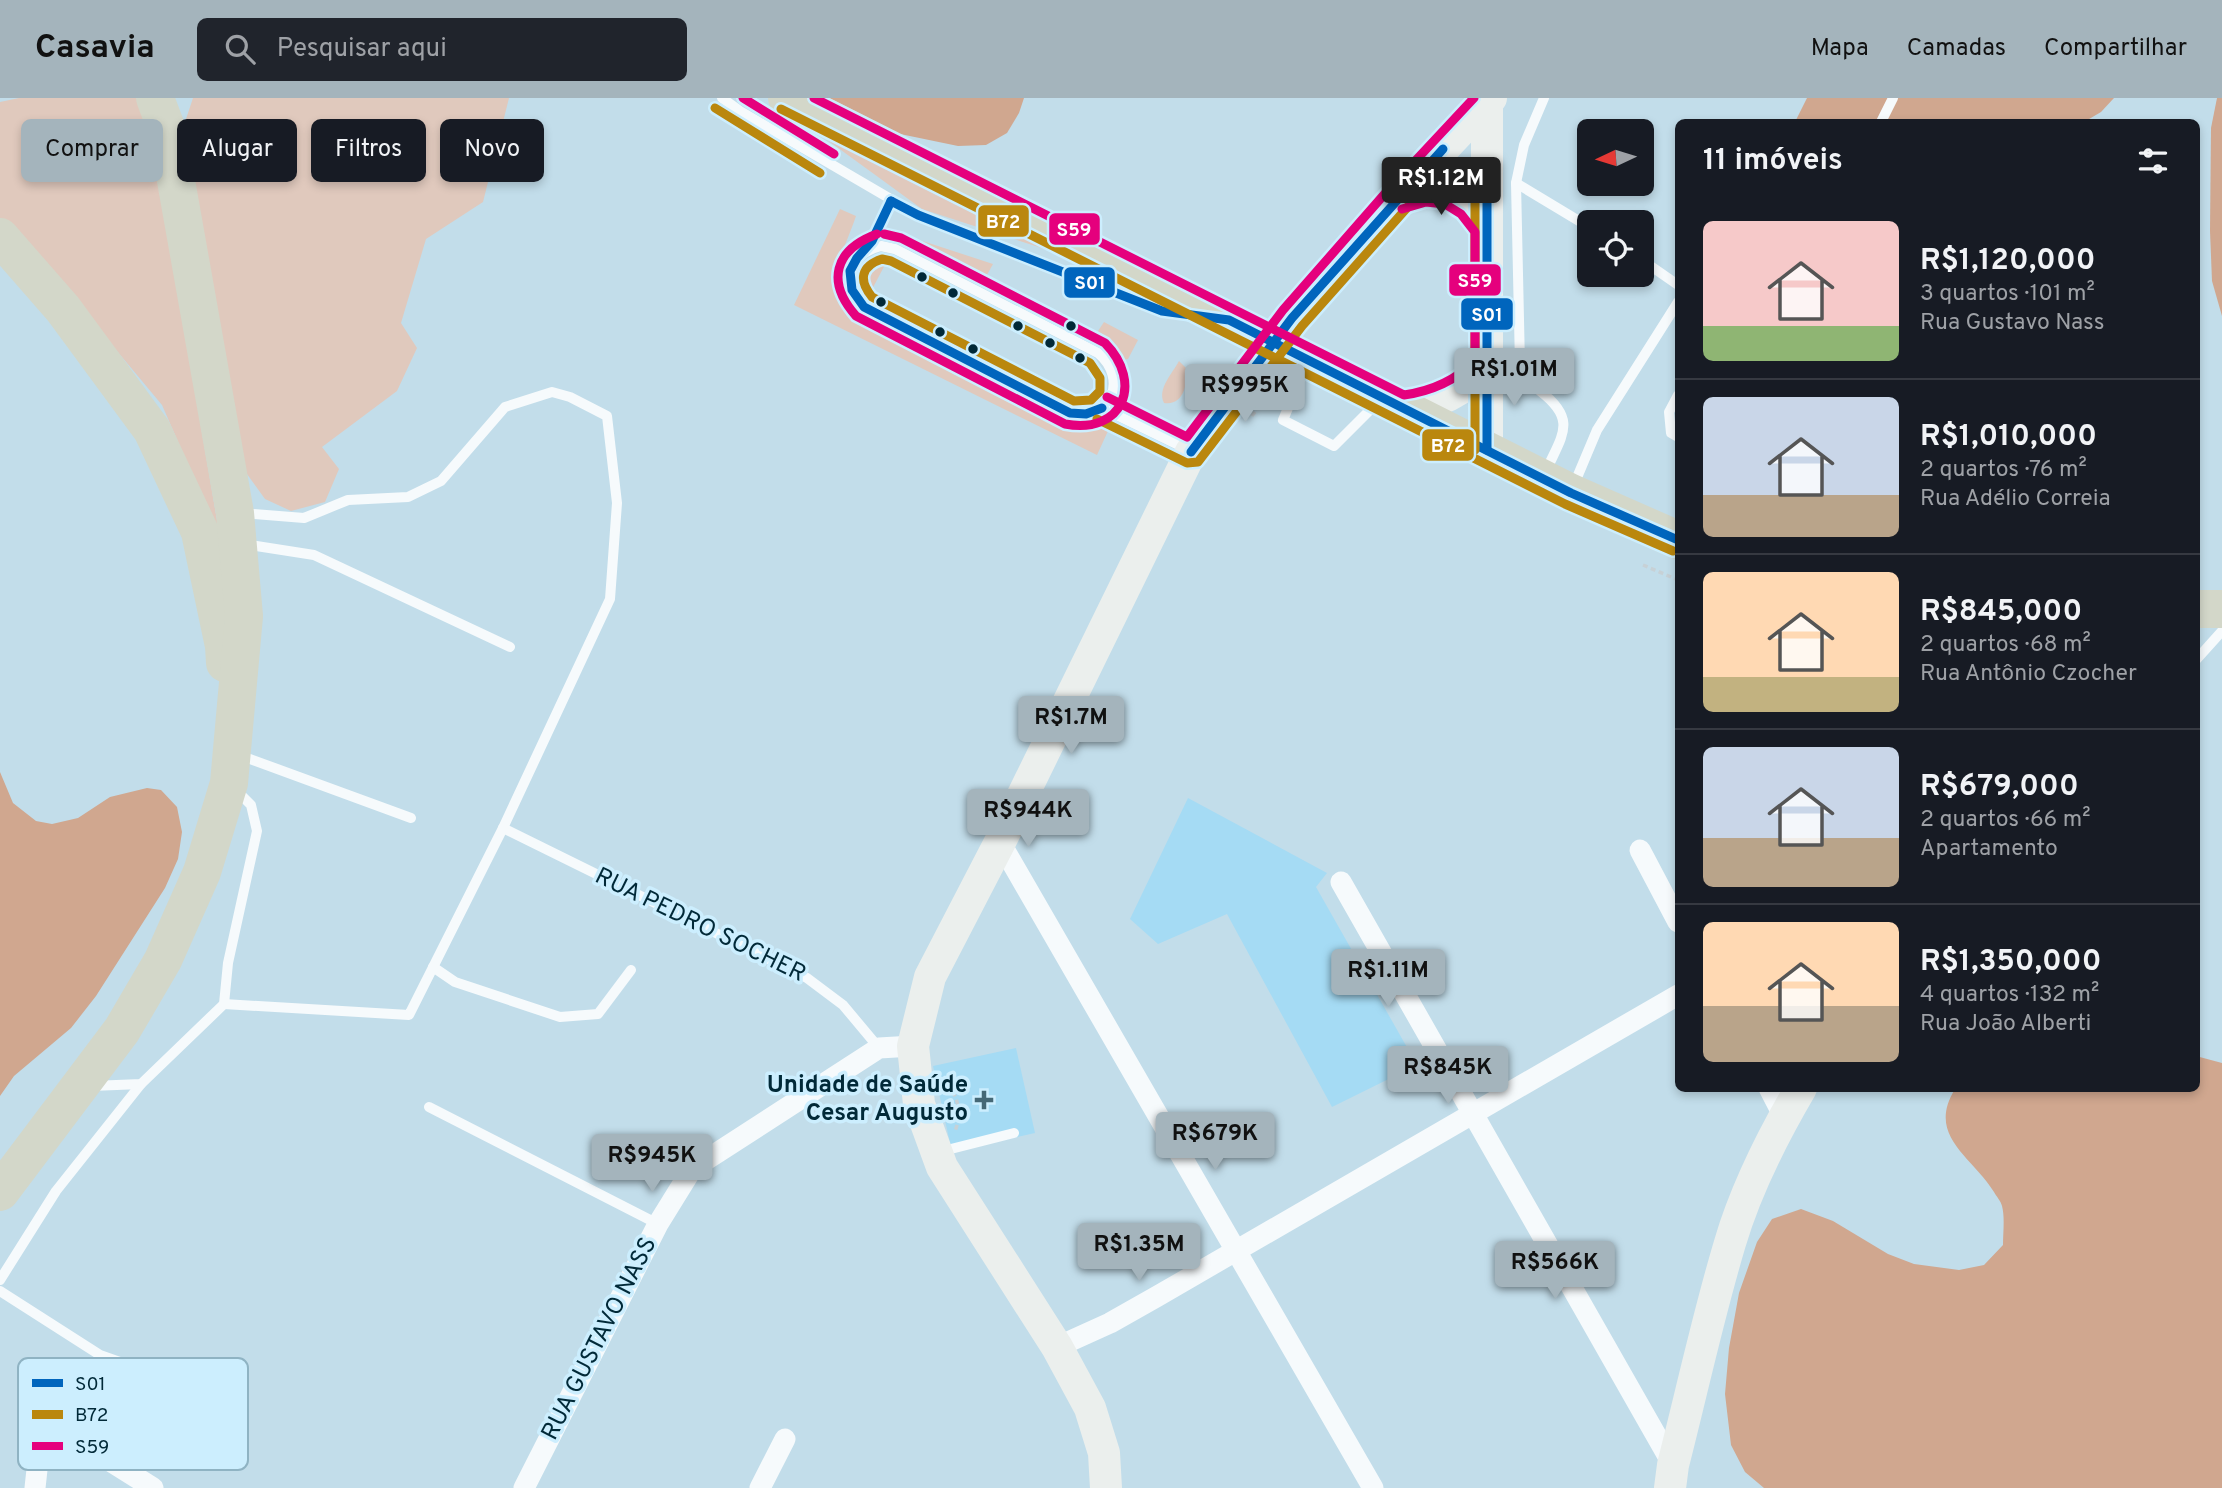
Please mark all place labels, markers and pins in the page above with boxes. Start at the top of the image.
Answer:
pin: R$1.12M [1376,158,1506,217]
unlabelled marker [915,270,929,284]
unlabelled marker [946,286,960,300]
unlabelled marker [874,295,888,309]
unlabelled marker [1011,319,1025,333]
unlabelled marker [1064,319,1078,333]
unlabelled marker [933,325,947,339]
unlabelled marker [1043,336,1057,350]
unlabelled marker [966,342,980,356]
pin: R$1.01M [1449,348,1579,408]
unlabelled marker [1073,351,1087,365]
pin: R$995K [1188,364,1302,424]
pin: R$1.7M [1014,696,1128,756]
pin: R$944K [971,790,1085,849]
pin: R$1.11M [1323,950,1453,1009]
pin: R$845K [1391,1046,1505,1106]
place label: Unidade de Saúde Cesar Augusto [767,1071,968,1129]
marker: Unidade de Saúde Cesar Augusto [974,1090,994,1110]
pin: R$679K [1158,1112,1272,1172]
pin: R$945K [595,1134,709,1194]
pin: R$1.35M [1074,1224,1204,1283]
pin: R$566K [1498,1242,1612,1301]

